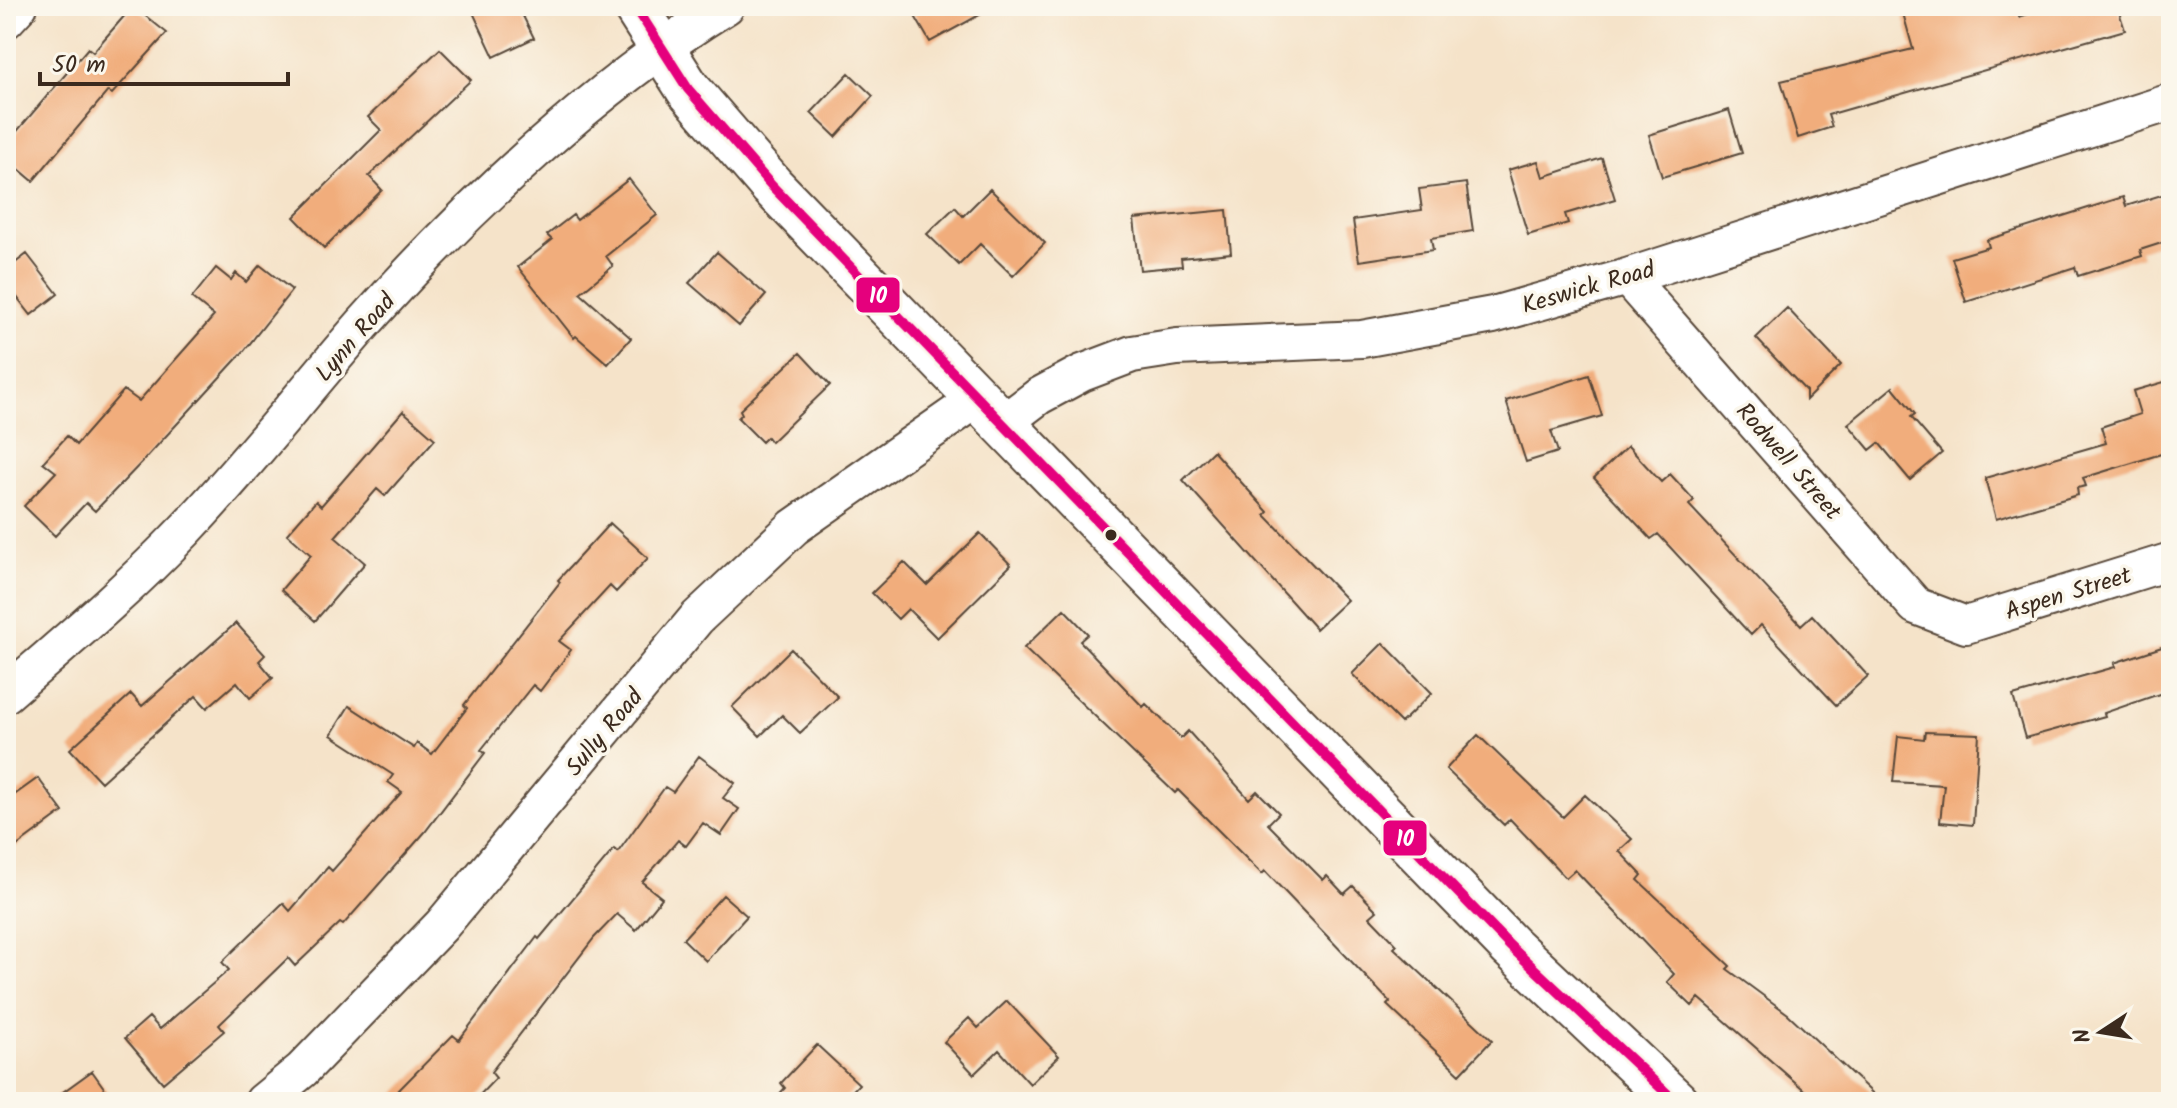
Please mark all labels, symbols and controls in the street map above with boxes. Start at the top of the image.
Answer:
scale bar [40,36,288,86]
text: 50 m [52,46,106,85]
street label: Keswick Road [1517,251,1660,326]
line badge: 10 [855,276,901,314]
text: 10 [869,280,888,315]
street label: Lynn Road [306,284,407,391]
street label: Rodwell Street [1725,394,1851,530]
unlabelled marker [1103,527,1119,543]
street label: Aspen Street [2000,557,2137,632]
street label: Sully Road [556,679,655,786]
line badge: 10 [1382,819,1428,857]
text: 10 [1396,823,1415,858]
north arrow [2061,992,2141,1072]
text: N [2065,1025,2102,1046]

